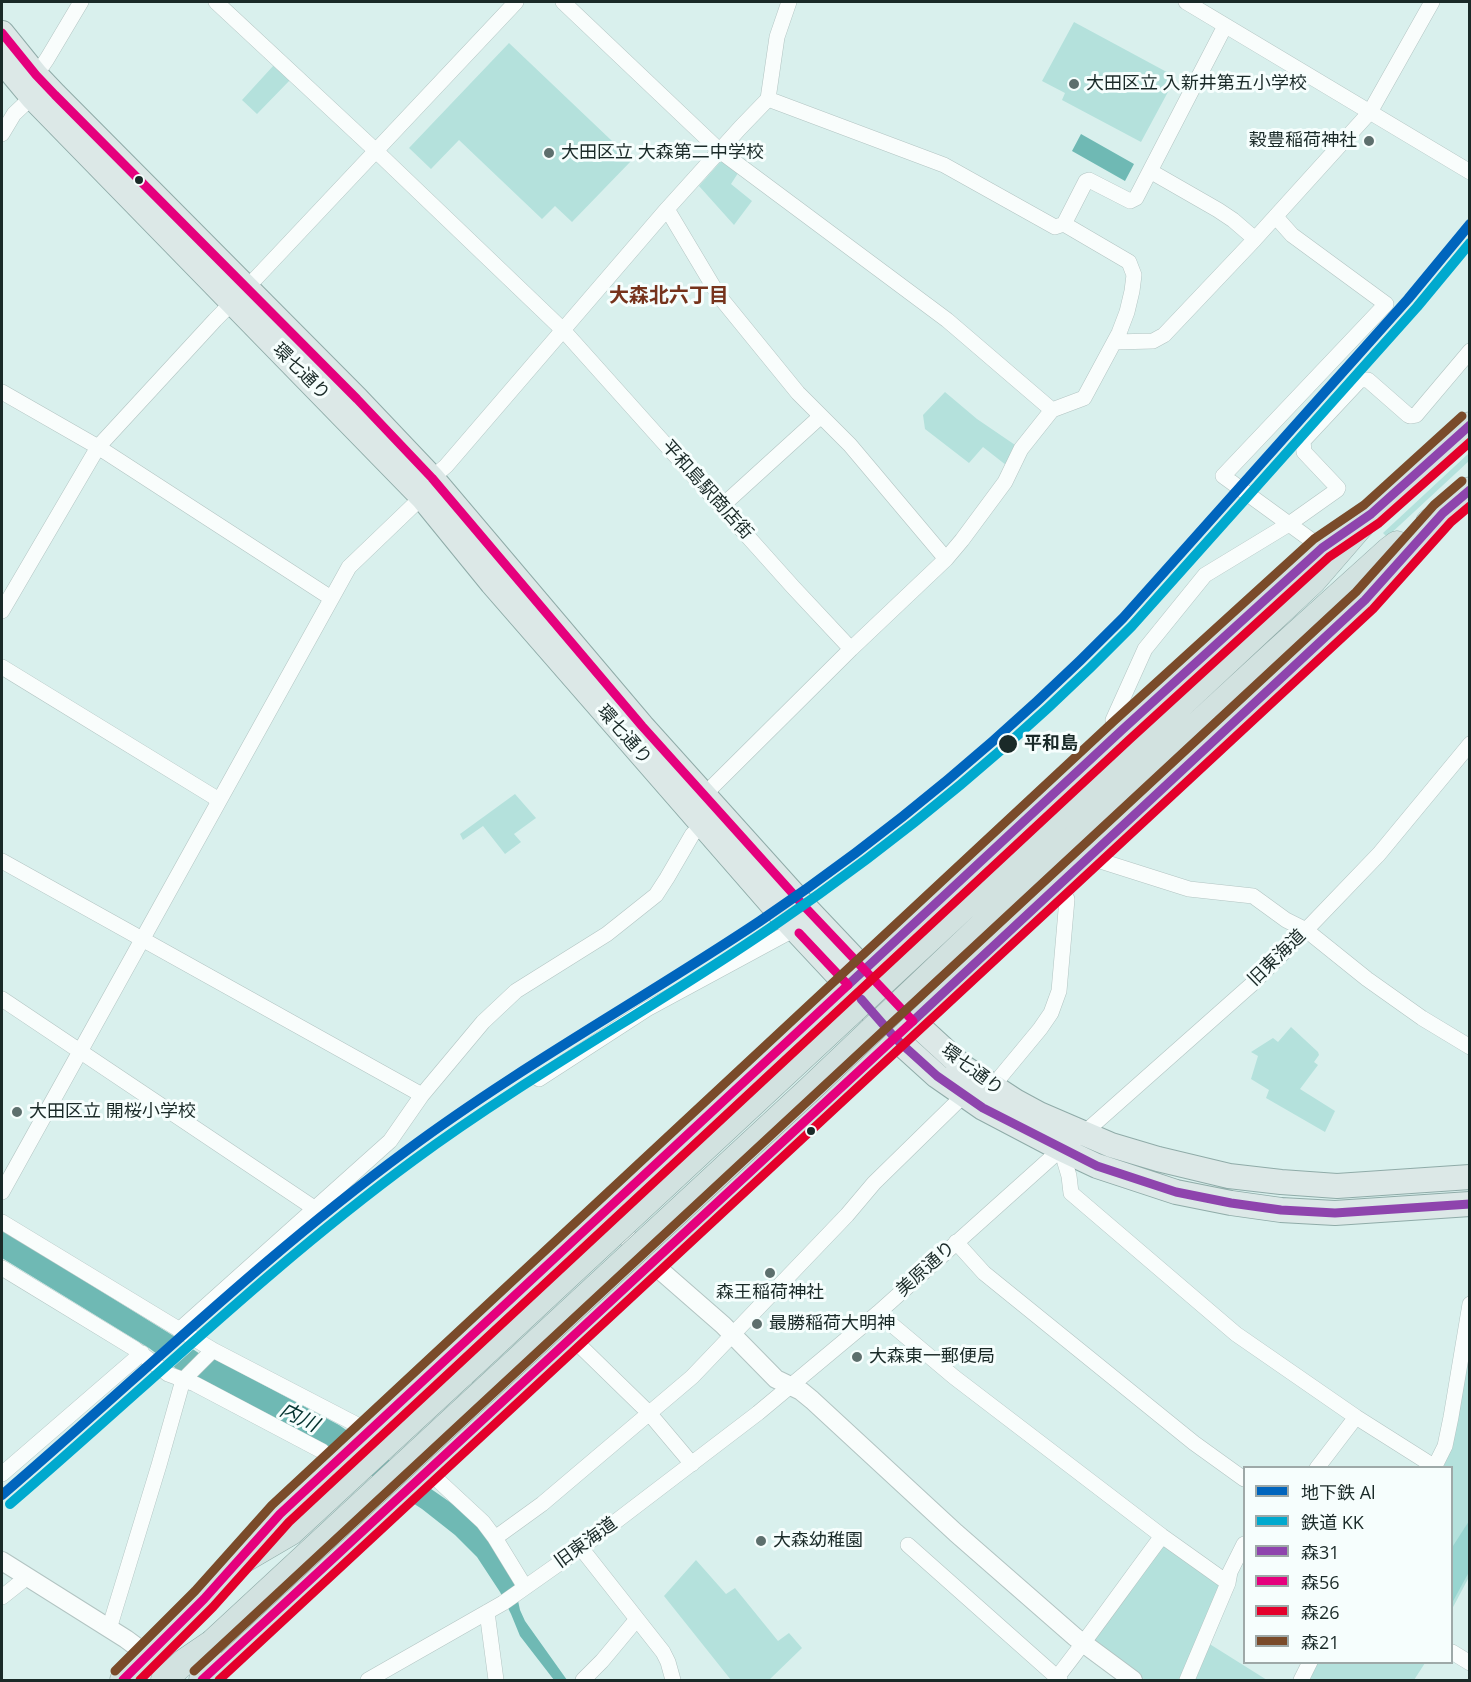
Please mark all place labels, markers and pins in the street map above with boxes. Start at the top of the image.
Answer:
place label: 大田区立 入新井第五小学校 [1086,73,1307,95]
marker: 大田区立 入新井第五小学校 [1067,77,1081,91]
place label: 穀豊稲荷神社 [1249,130,1357,152]
marker: 穀豊稲荷神社 [1362,134,1376,148]
place label: 大田区立 大森第二中学校 [561,142,764,164]
marker: 大田区立 大森第二中学校 [542,146,556,160]
unlabelled marker [133,174,145,186]
marker: 平和島 [997,733,1019,755]
place label: 平和島 [1024,733,1078,755]
place label: 大田区立 開桜小学校 [29,1101,196,1123]
marker: 大田区立 開桜小学校 [10,1105,24,1119]
unlabelled marker [805,1125,817,1137]
marker: 森王稲荷神社 [763,1266,777,1280]
place label: 森王稲荷神社 [716,1282,824,1304]
place label: 最勝稲荷大明神 [769,1313,895,1335]
marker: 最勝稲荷大明神 [750,1317,764,1331]
place label: 大森東一郵便局 [869,1346,995,1368]
marker: 大森東一郵便局 [850,1350,864,1364]
place label: 大森幼稚園 [773,1530,863,1552]
marker: 大森幼稚園 [754,1534,768,1548]

